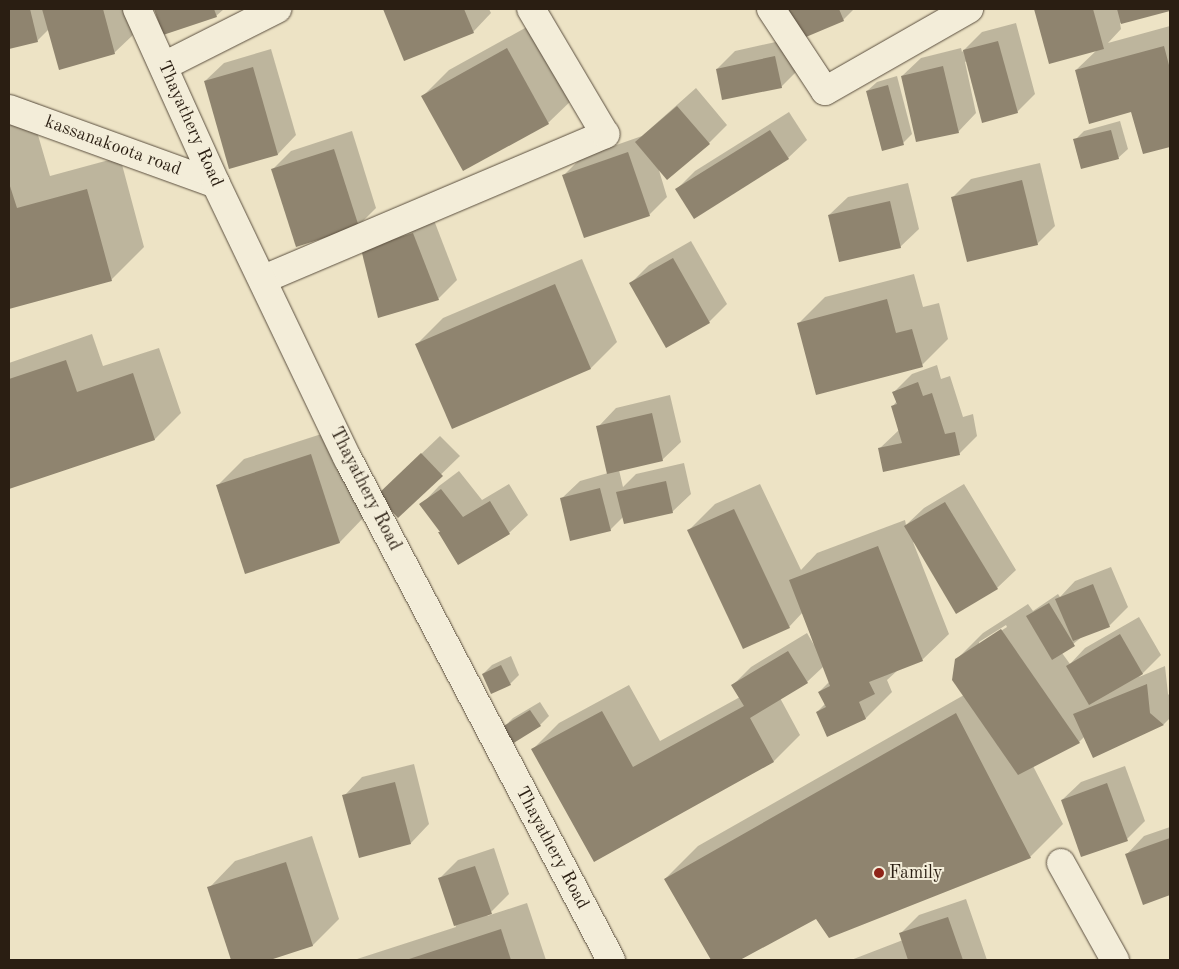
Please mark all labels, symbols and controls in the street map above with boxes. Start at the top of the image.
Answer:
street label: Thayathery Road [153,58,227,190]
street label: kassanakoota road [42,111,184,181]
street label: Thayathery Road [325,424,405,554]
street label: Thayathery Road [511,783,593,913]
place label: Family [889,862,942,884]
marker: Family [873,867,885,879]

